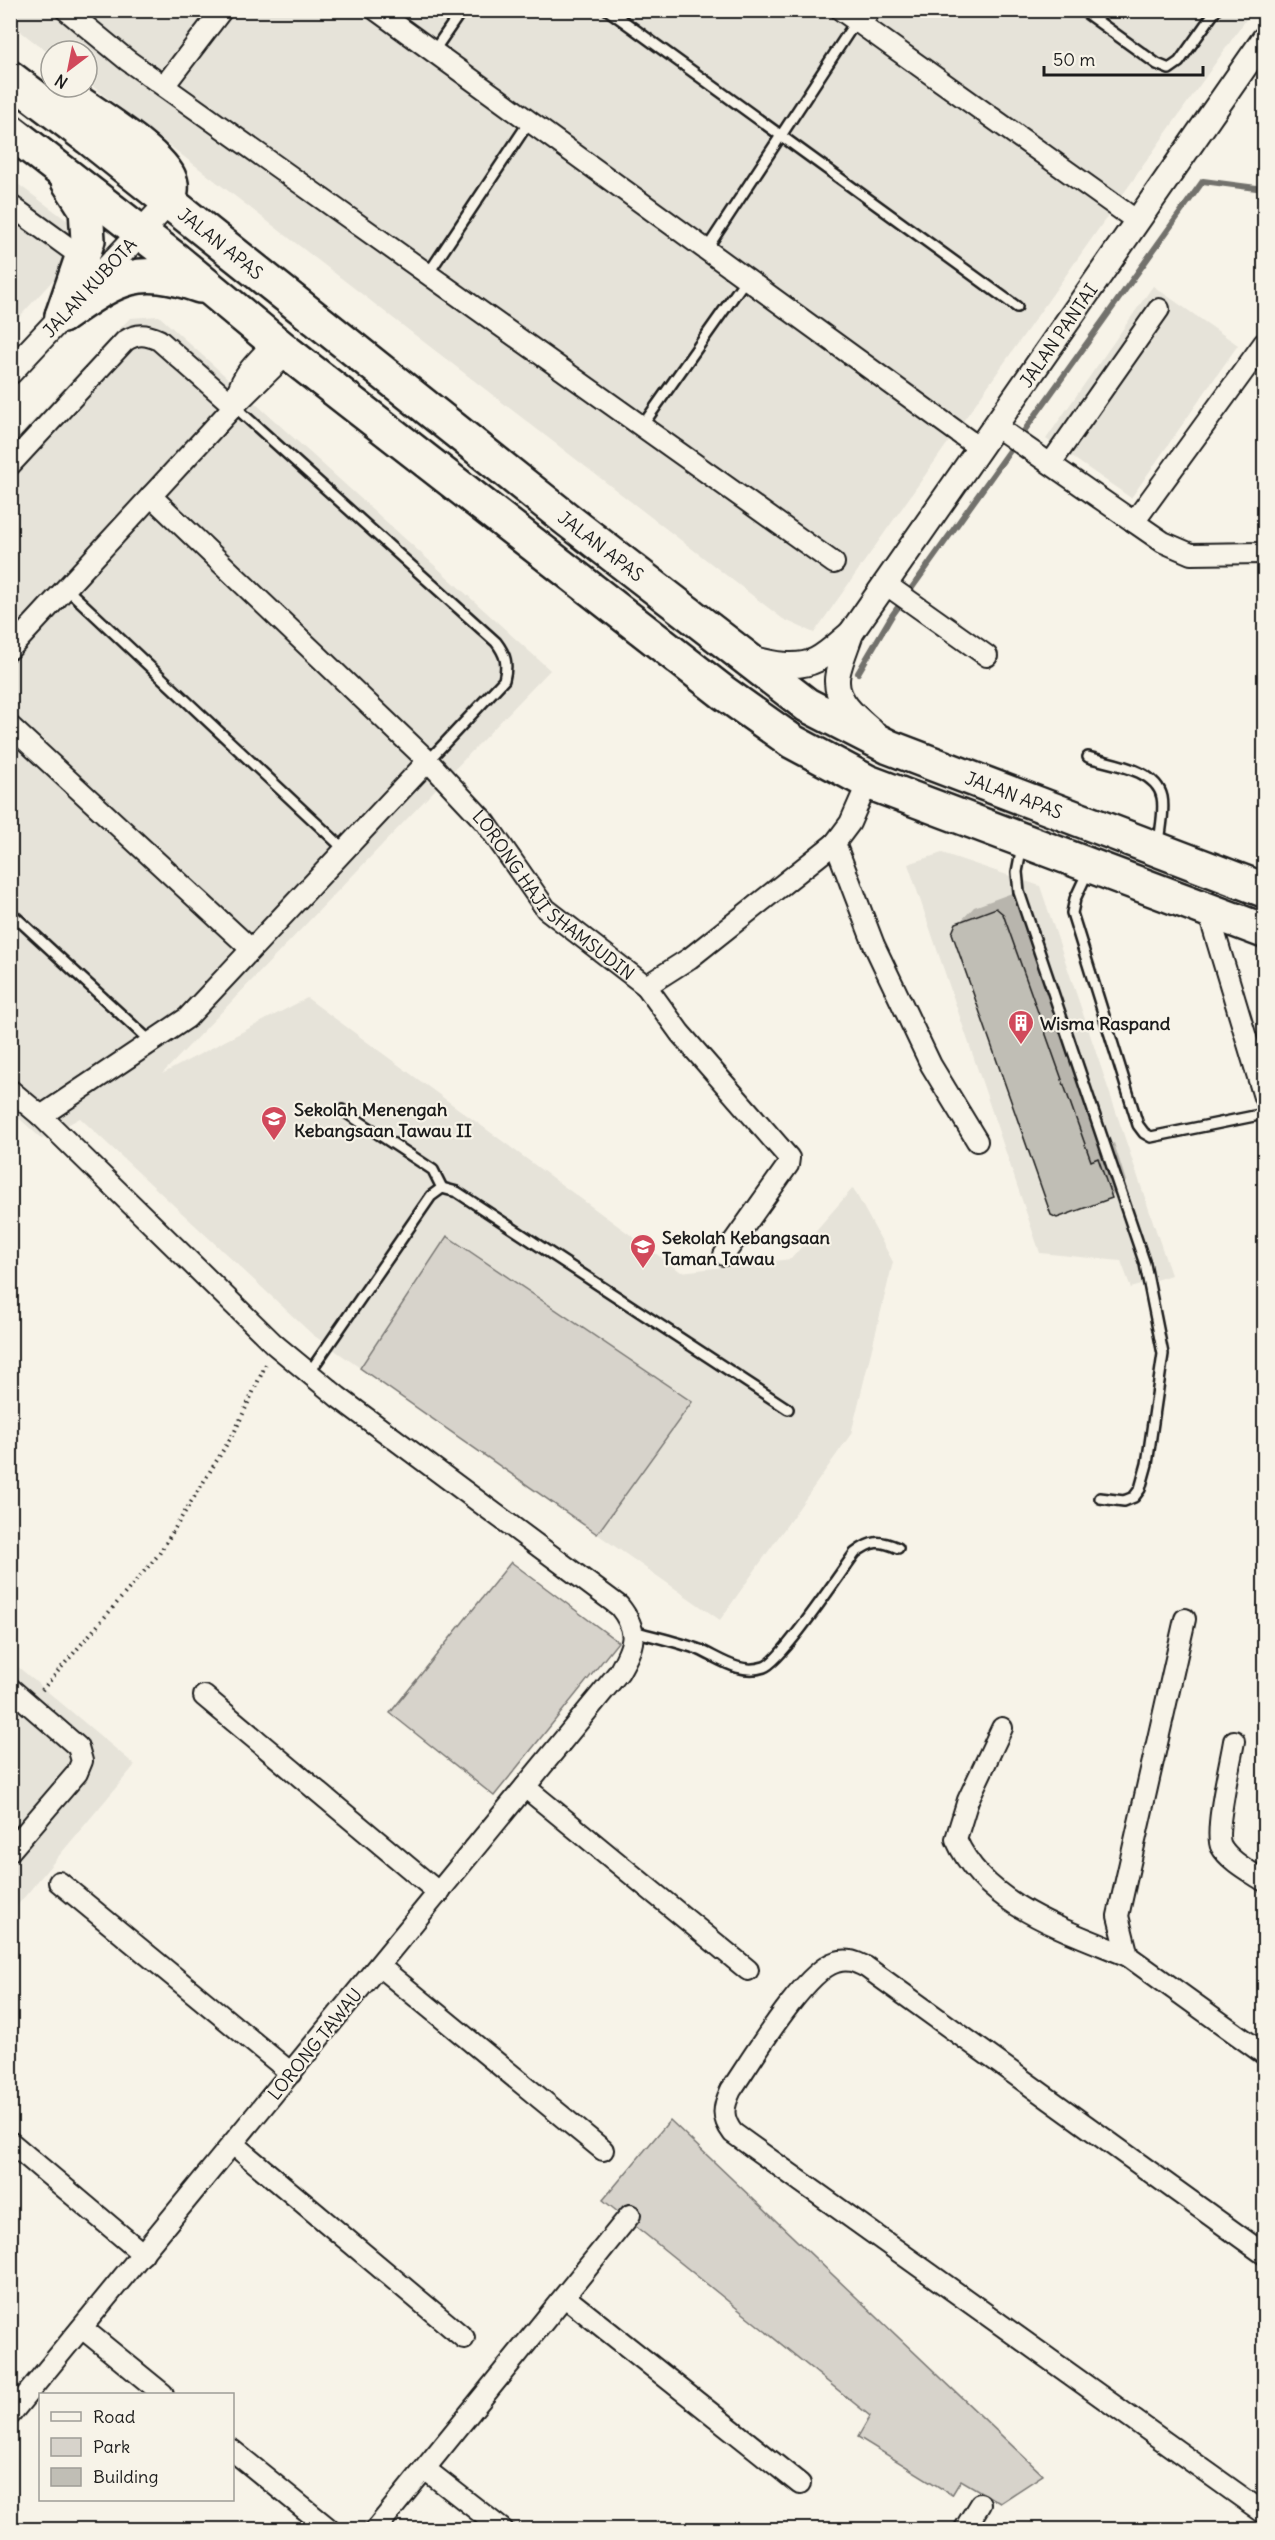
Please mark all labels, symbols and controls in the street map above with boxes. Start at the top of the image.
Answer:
north arrow [39,39,99,99]
scale bar [1044,39,1203,77]
text: 50 m [1053,48,1095,71]
text: N [51,70,71,93]
street label: JALAN APAS [174,202,268,284]
street label: JALAN KUBOTA [37,233,141,342]
street label: JALAN PANTAI [1014,279,1102,392]
street label: JALAN APAS [554,505,649,586]
street label: JALAN APAS [962,766,1066,824]
street label: LORONG HAJI SHAMSUDIN [468,805,639,985]
building icon: Wisma Raspand [1006,1008,1036,1046]
place label: Wisma Raspand [1040,1012,1171,1035]
place label: Sekolah Menengah Kebangsaan Tawau II [294,1098,472,1142]
school or university icon: Sekolah Menengah Kebangsaan Tawau II [259,1104,289,1142]
place label: Sekolah Kebangsaan Taman Tawau [662,1226,831,1270]
school or university icon: Sekolah Kebangsaan Taman Tawau [628,1232,658,1270]
street label: LORONG TAWAU [263,1983,367,2105]
legend [39,2393,234,2501]
text: Road [93,2405,136,2428]
text: Park [93,2435,130,2458]
text: Building [93,2465,158,2488]

